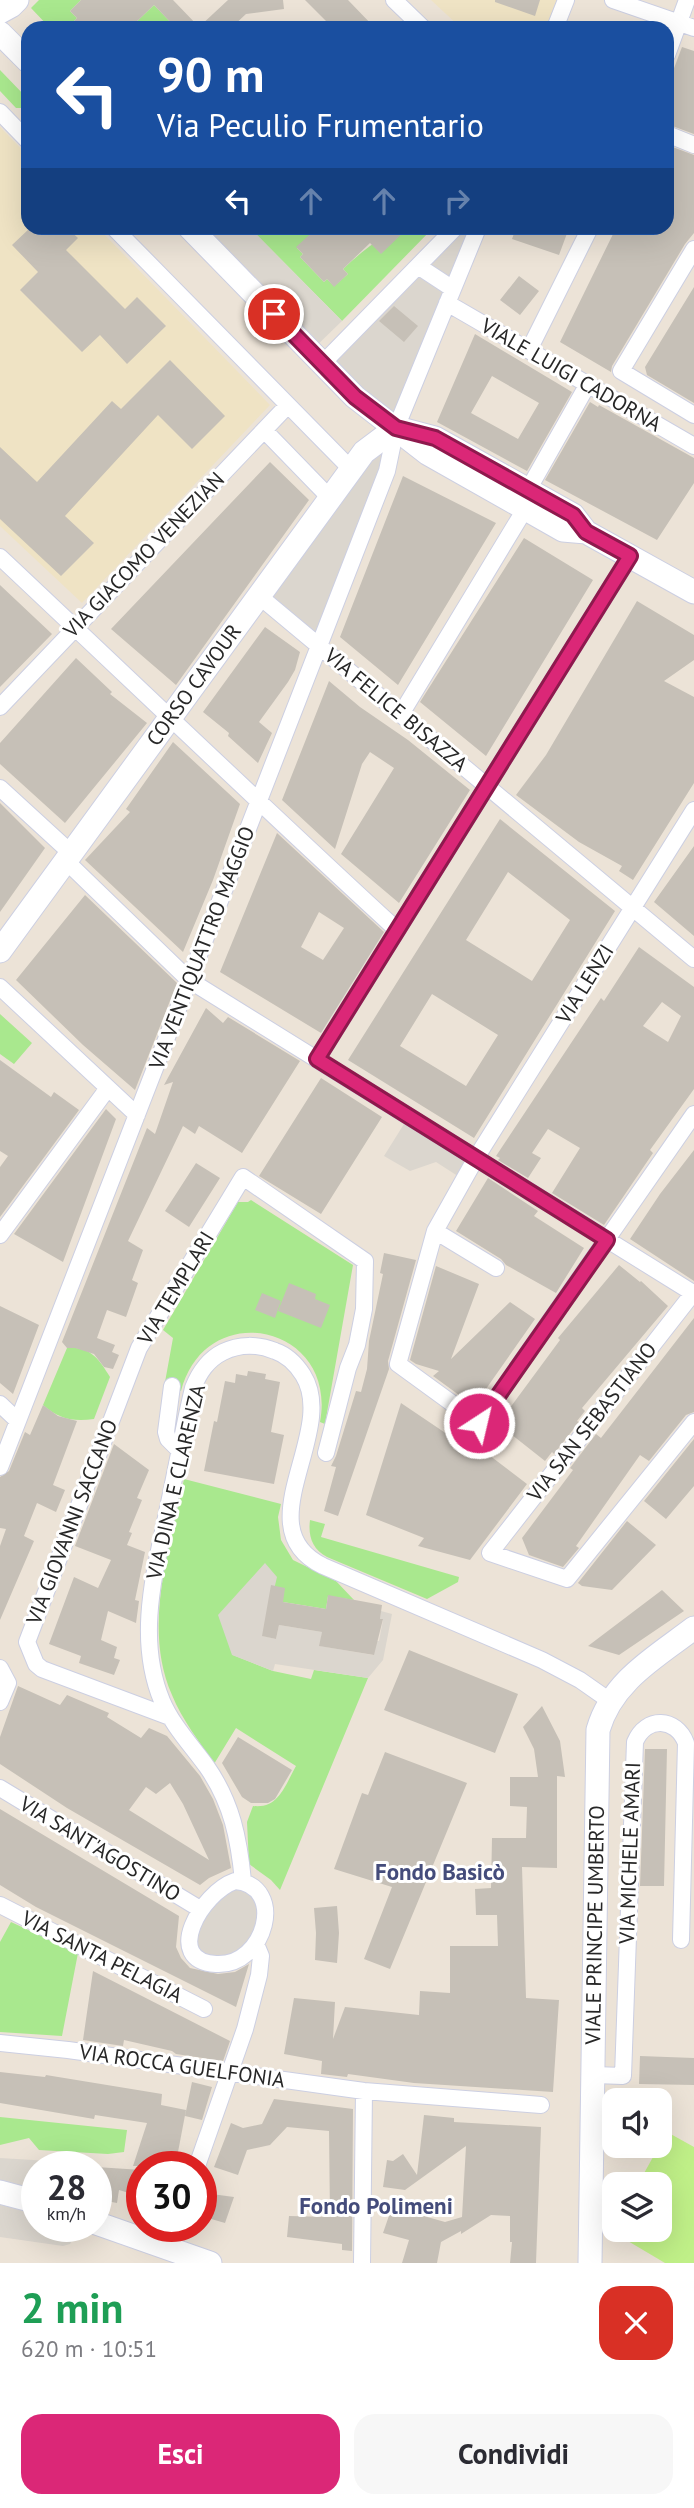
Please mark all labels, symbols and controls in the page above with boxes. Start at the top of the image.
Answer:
text: 90 m [157,42,264,106]
icon: left [42,49,133,140]
text: Via Peculio Frumentario [157,104,484,146]
icon: left [219,182,257,220]
icon: ahead [292,182,330,220]
icon: ahead [365,182,403,220]
icon: right [438,182,476,220]
pin [244,284,304,344]
icon: arrive [255,295,293,333]
street label: VIALE LUIGI CADORNA [475,311,667,438]
street label: VIA GIACOMO VENEZIAN [57,466,230,644]
street label: CORSO CAVOUR [140,618,247,751]
street label: VIA FELICE BISAZZA [318,641,474,778]
street label: VIA VENTIQUATTRO MAGGIO [142,822,260,1074]
street label: VIA LENZI [549,939,620,1029]
street label: VIA TEMPLARI [131,1226,220,1350]
street label: VIA SAN SEBASTIANO [520,1337,662,1508]
street label: VIA DINA E CLARENZA [140,1381,211,1583]
position arrow [442,1386,516,1460]
street label: VIA GIOVANNI SACCANO [20,1415,123,1629]
street label: VIA MICHELE AMARI [613,1762,646,1945]
street label: VIA SANT'AGOSTINO [14,1789,186,1907]
street label: VIALE PRINCIPE UMBERTO [579,1805,610,2046]
district label: Fondo Basicò [375,1857,505,1886]
street label: VIA SANTA PELAGIA [16,1904,188,2009]
street label: VIA ROCCA GUELFONIA [77,2038,287,2093]
map controls [602,2088,672,2242]
button: sound [602,2088,672,2158]
speed limit sign: 30 [126,2151,217,2242]
text: 28 [47,2164,86,2210]
button: layers [602,2172,672,2242]
district label: Fondo Polimeni [299,2191,453,2220]
text: km/h [47,2202,86,2225]
text: 2 min [21,2280,123,2335]
button: close [599,2286,673,2360]
text: 620 m · 10:51 [21,2334,157,2363]
button: Esci [21,2414,340,2494]
button: Condividi [354,2414,673,2494]

